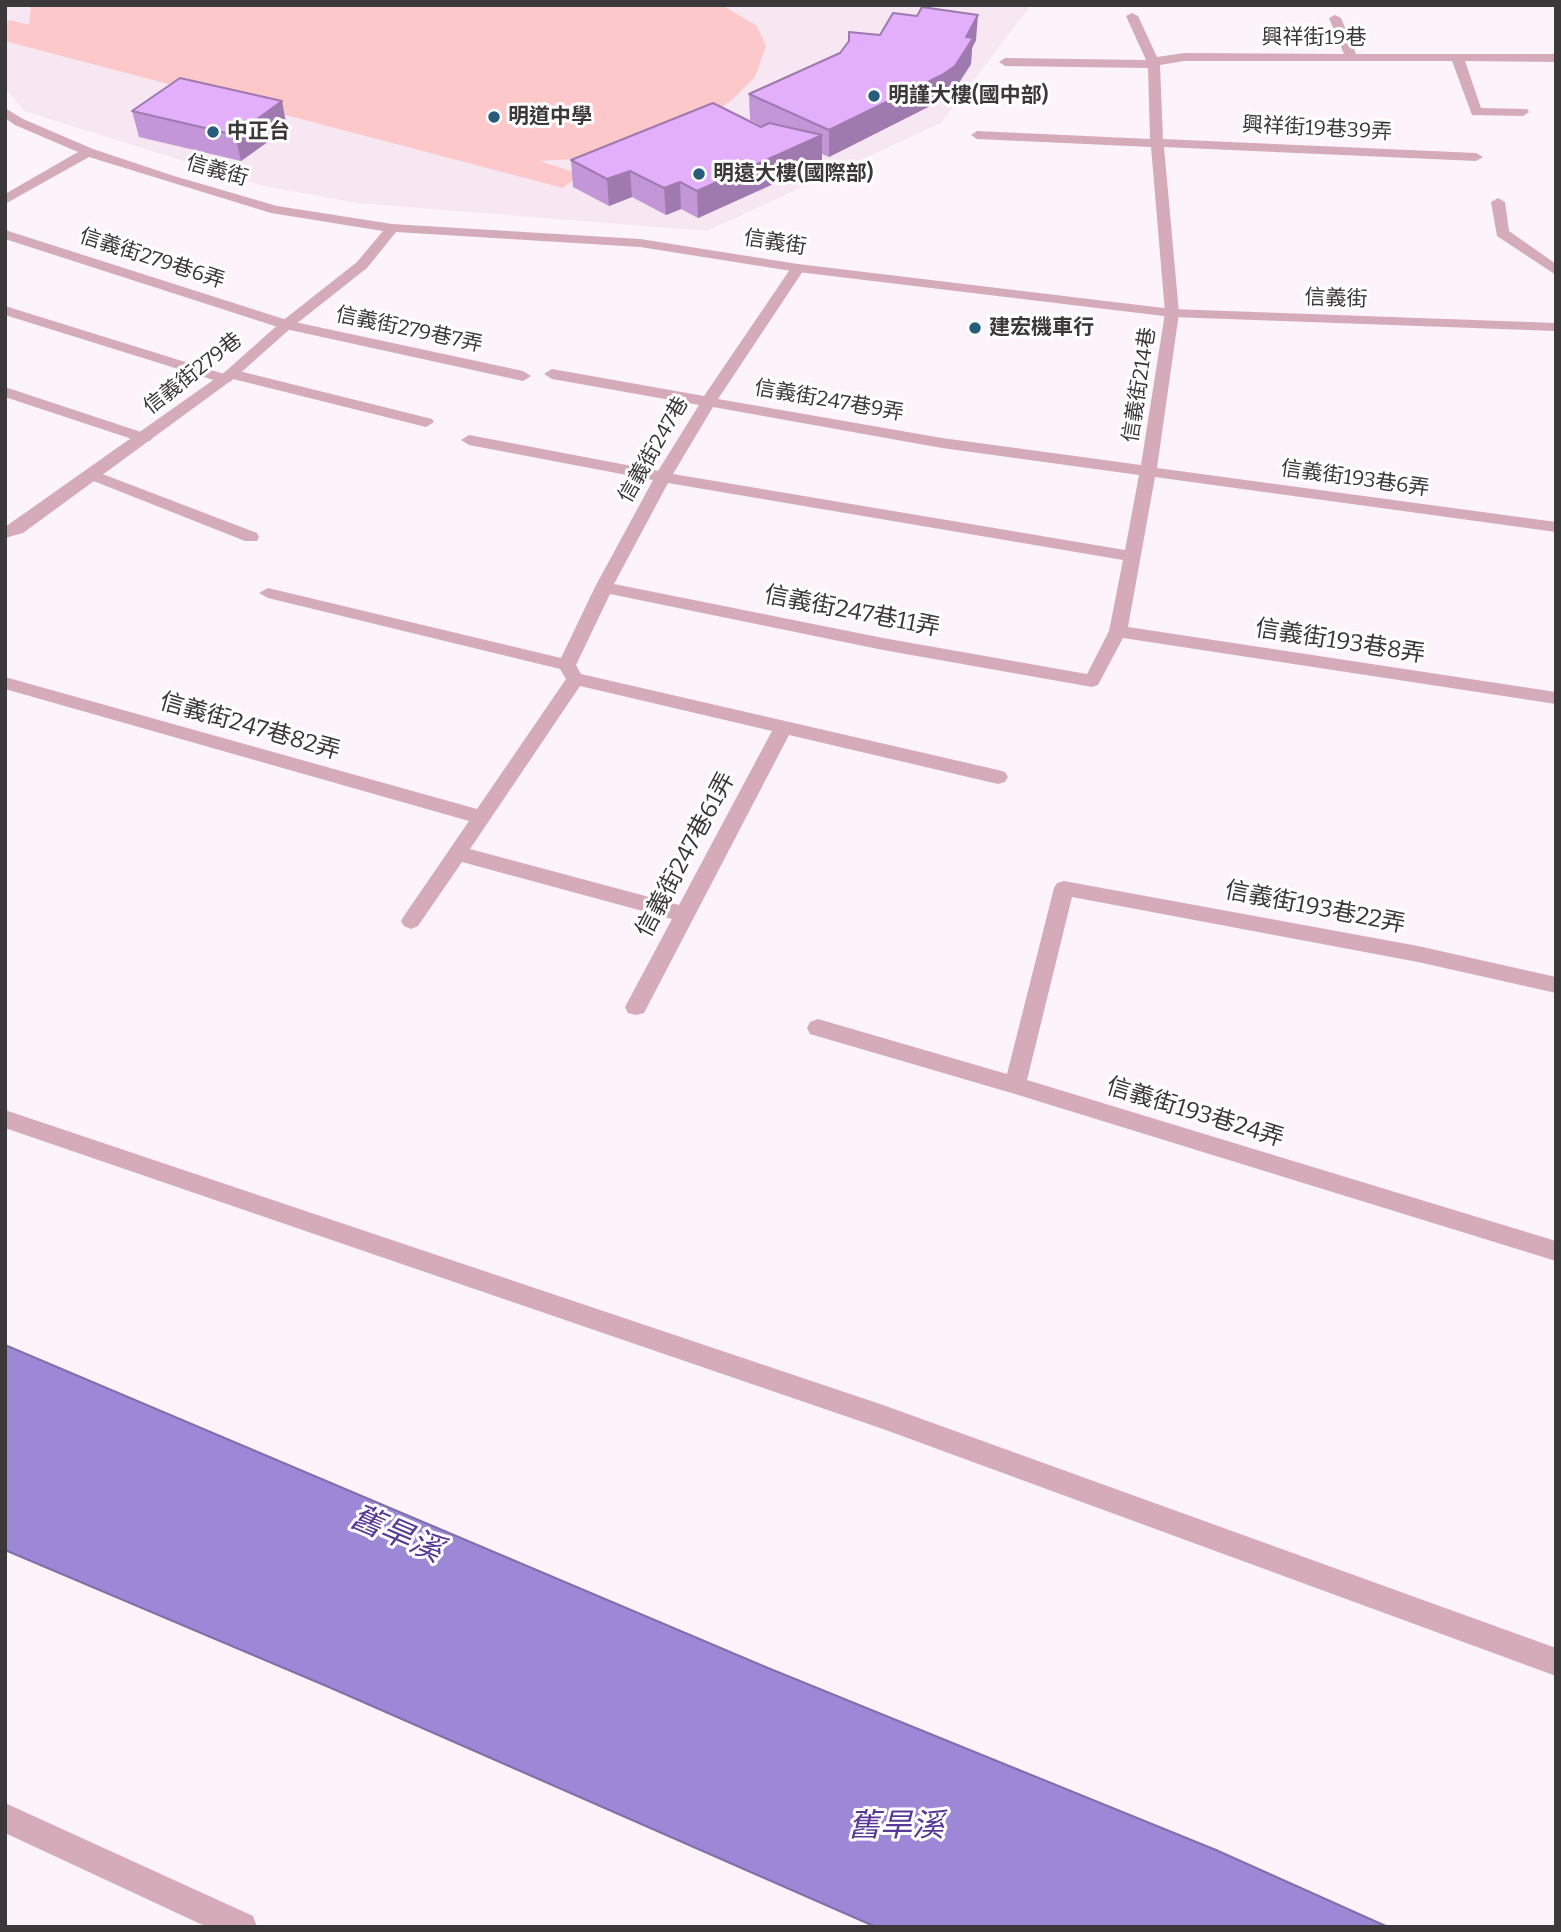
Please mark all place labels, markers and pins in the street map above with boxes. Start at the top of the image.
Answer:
place label: 明謹大樓(國中部) [888,83,1048,109]
marker: 明謹大樓(國中部) [866,88,882,104]
place label: 明道中學 [508,104,592,130]
marker: 明道中學 [486,109,502,125]
place label: 中正台 [227,119,290,145]
marker: 中正台 [205,124,221,140]
place label: 明遠大樓(國際部) [713,161,873,187]
marker: 明遠大樓(國際部) [691,166,707,182]
place label: 建宏機車行 [989,315,1094,341]
marker: 建宏機車行 [967,320,983,336]

